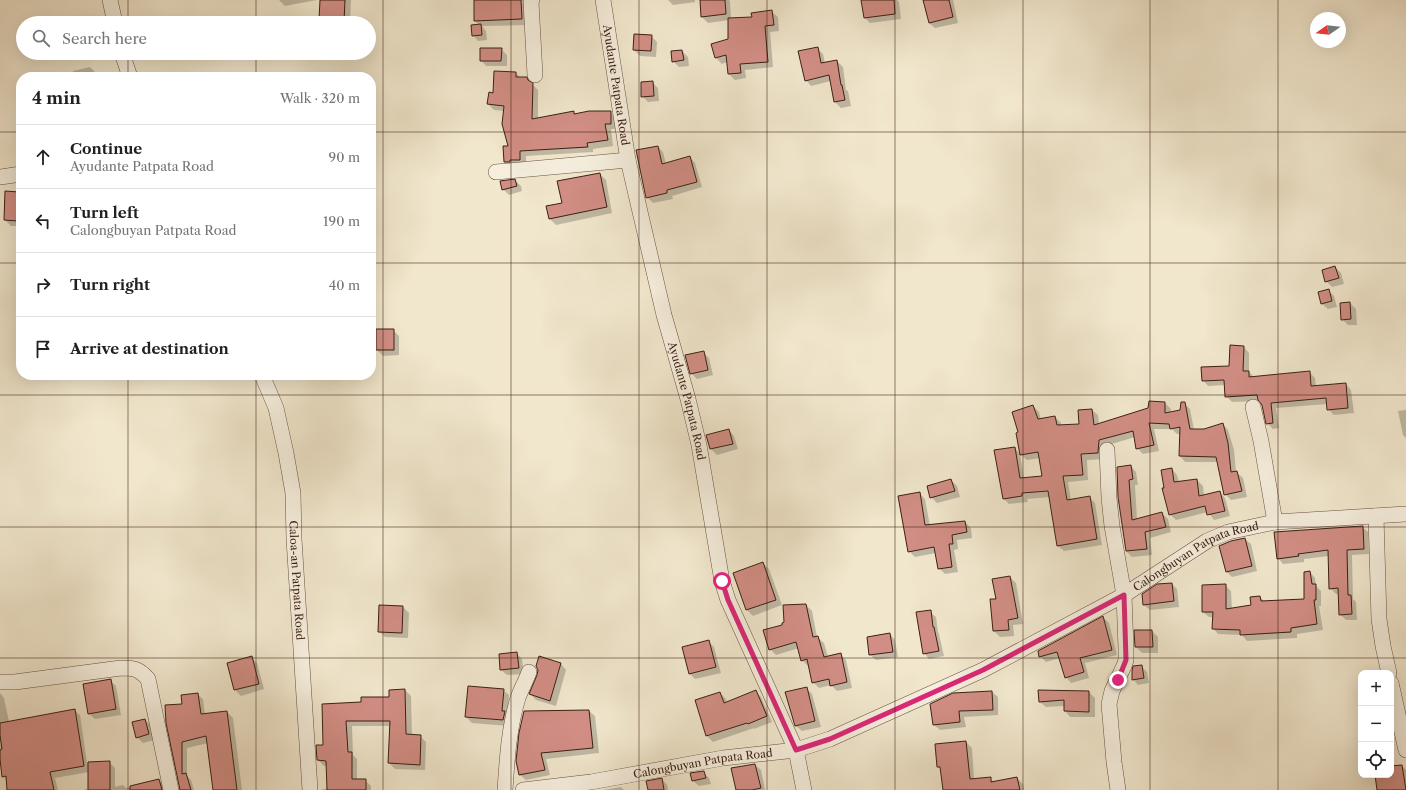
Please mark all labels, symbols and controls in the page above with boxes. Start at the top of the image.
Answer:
north arrow [1310,12,1346,48]
search box [16,16,376,60]
street label: Ayudante Patpata Road [600,23,633,147]
icon: search [30,27,52,49]
text: Search here [62,29,147,48]
text: 4 min [32,88,81,108]
text: Walk · 320 m [280,90,360,106]
text: Continue [70,139,142,158]
icon: ahead [32,146,54,168]
text: 90 m [329,149,360,165]
text: Ayudante Patpata Road [70,158,214,174]
text: Turn left [70,203,139,222]
icon: left [32,210,54,232]
text: 190 m [323,213,360,229]
text: Calongbuyan Patpata Road [70,222,236,238]
icon: right [32,274,54,296]
text: Turn right [70,275,150,294]
text: 40 m [329,277,360,293]
icon: arrive [32,338,54,360]
text: Arrive at destination [70,339,229,358]
street label: Ayudante Patpata Road [665,339,708,461]
street label: Calongbuyan Patpata Road [1130,519,1260,594]
street label: Caloa-an Patpata Road [287,520,307,641]
route start [713,572,731,590]
map controls [1358,670,1394,778]
button: + [1358,670,1394,706]
route end [1109,671,1127,689]
button: − [1358,706,1394,742]
button: locate [1358,742,1394,778]
street label: Calongbuyan Patpata Road [632,746,774,781]

